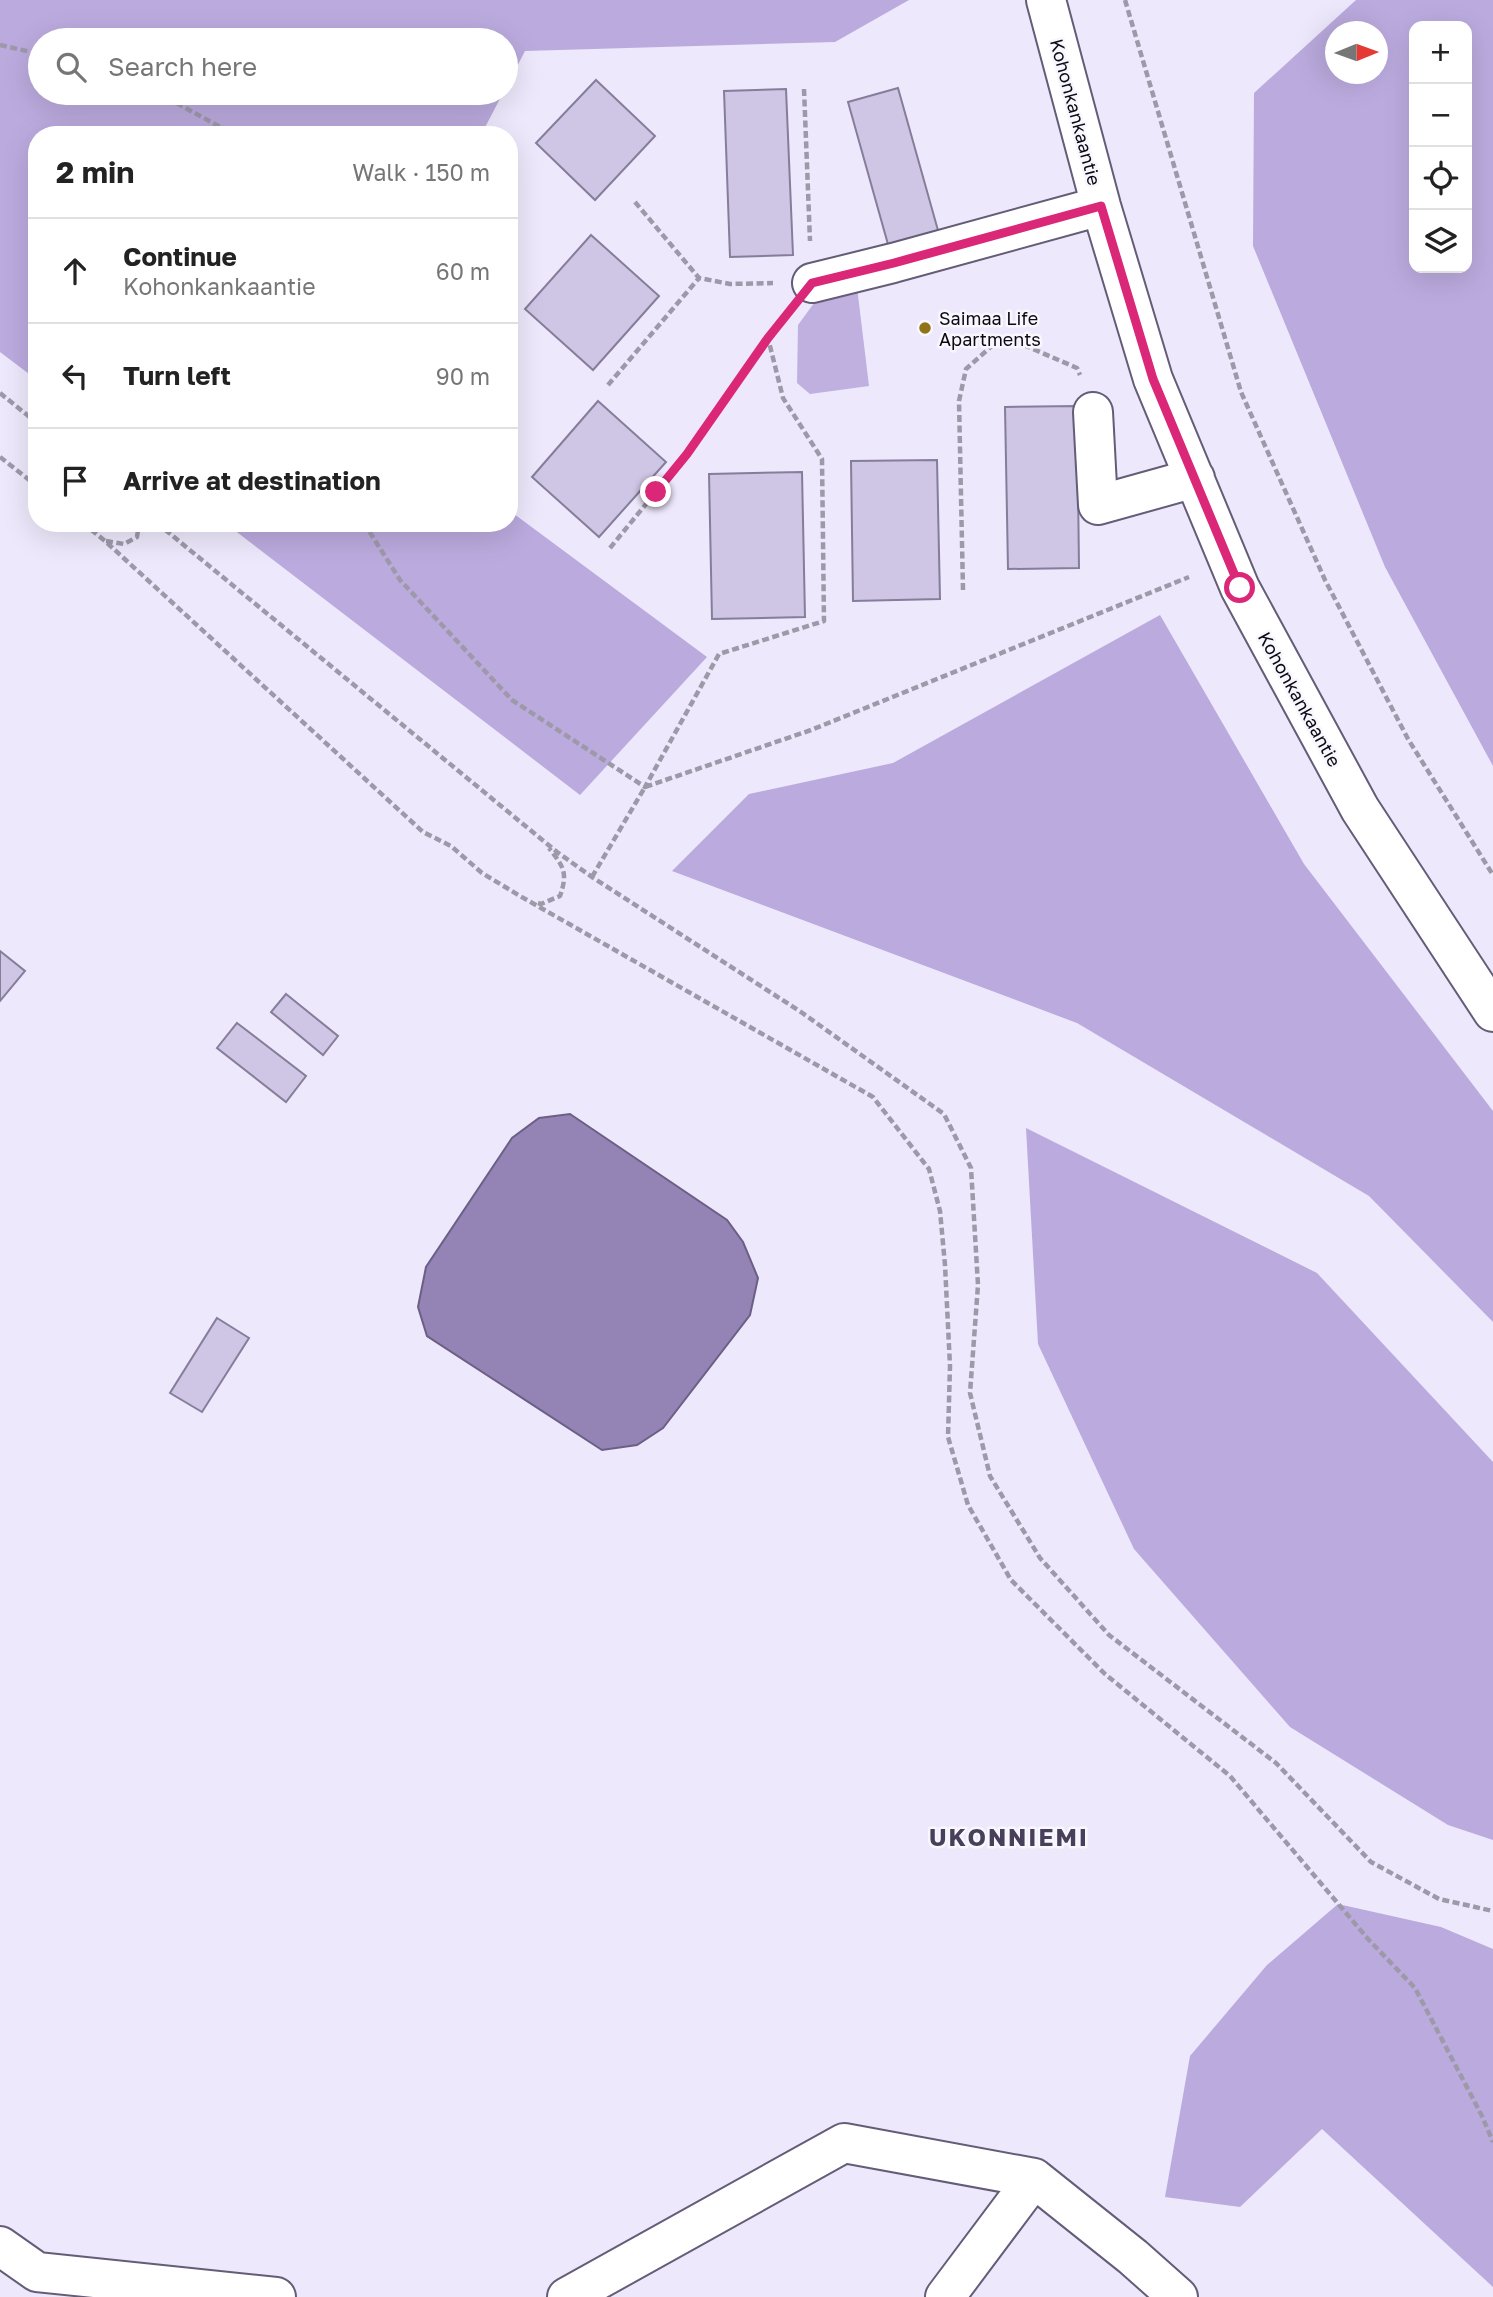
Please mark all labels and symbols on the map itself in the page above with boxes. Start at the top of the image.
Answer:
north arrow [1325,21,1388,84]
street label: Kohonkankaantie [1046,36,1106,188]
place label: Saimaa Life Apartments [939,307,1041,350]
marker: Saimaa Life Apartments [917,320,933,336]
route end [640,476,671,507]
route start [1224,572,1255,603]
street label: Kohonkankaantie [1254,628,1346,770]
district label: UKONNIEMI [929,1822,1089,1851]

